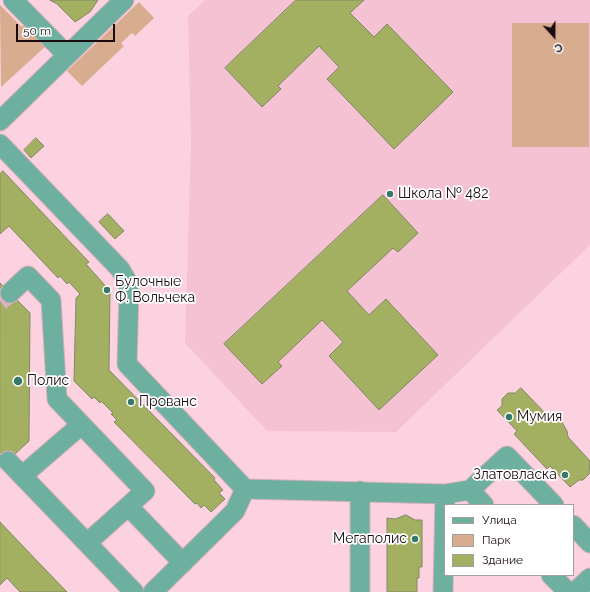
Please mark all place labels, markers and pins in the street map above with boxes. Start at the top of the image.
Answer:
place label: Школа № 482 [398,186,488,202]
marker: Школа № 482 [385,189,395,199]
place label: Булочные Ф. Вольчека [115,274,195,306]
marker: Булочные Ф. Вольчека [102,285,112,295]
place label: Полис [27,373,69,389]
marker: Полис [12,375,24,387]
place label: Прованс [139,394,197,410]
marker: Прованс [126,397,136,407]
place label: Мумия [517,409,562,425]
marker: Мумия [504,412,514,422]
place label: Златовласка [473,467,557,483]
marker: Златовласка [560,470,570,480]
place label: Мегаполис [333,531,407,547]
marker: Мегаполис [410,534,420,544]

